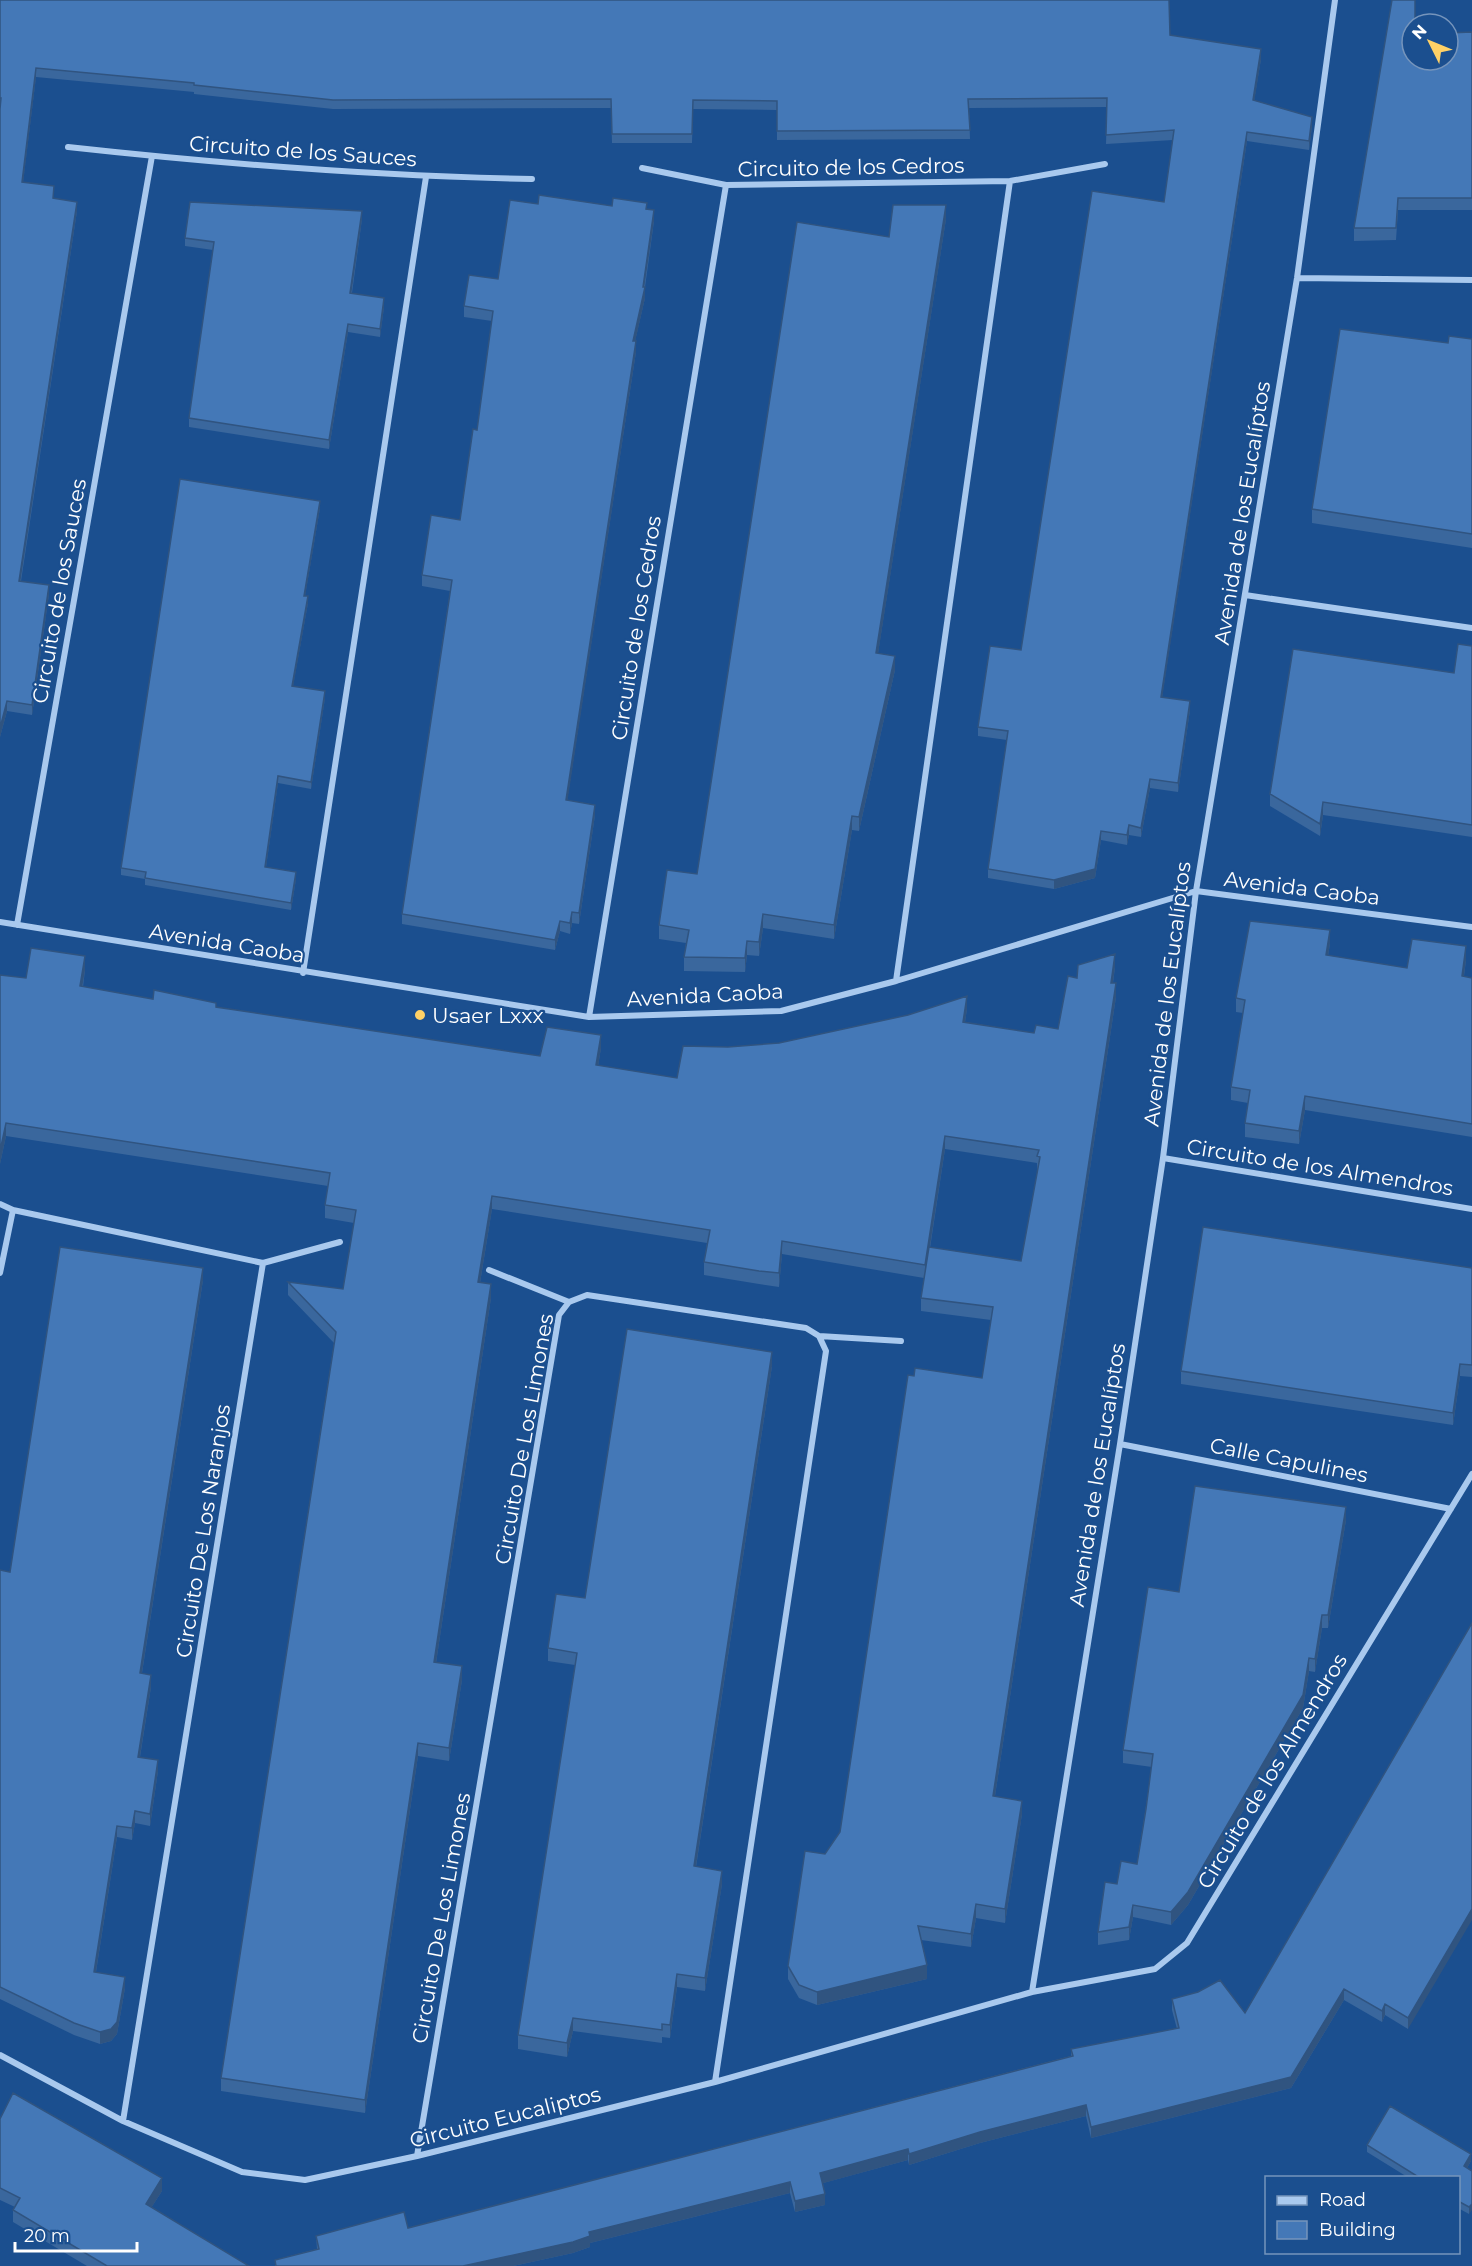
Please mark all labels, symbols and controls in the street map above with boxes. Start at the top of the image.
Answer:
north arrow [1400,12,1460,72]
text: N [1408,21,1431,43]
street label: Circuito de los Sauces [188,131,418,171]
street label: Circuito de los Cedros [737,153,965,181]
street label: Avenida de los Eucalíptos [1209,379,1275,647]
street label: Circuito de los Sauces [27,477,91,705]
street label: Circuito de los Cedros [606,514,666,742]
street label: Avenida de los Eucalíptos [1138,860,1196,1128]
street label: Avenida Caoba [1223,866,1381,910]
street label: Avenida Caoba [147,918,307,968]
street label: Avenida Caoba [626,978,784,1012]
place label: Usaer Lxxx [432,1003,544,1028]
marker: Usaer Lxxx [413,1008,427,1022]
street label: Circuito de los Almendros [1185,1134,1455,1200]
street label: Circuito De Los Limones [490,1312,558,1566]
street label: Avenida de los Eucalíptos [1064,1341,1130,1609]
street label: Circuito De Los Naranjos [171,1402,235,1660]
street label: Calle Capulines [1208,1432,1370,1488]
street label: Circuito de los Almendros [1192,1649,1352,1893]
street label: Circuito De Los Limones [407,1791,475,2045]
street label: Circuito Eucaliptos [407,2081,603,2153]
legend [1265,2176,1460,2254]
text: Road [1319,2189,1366,2211]
scale bar [15,2215,136,2253]
text: Building [1319,2219,1396,2241]
text: 20 m [24,2225,70,2247]

